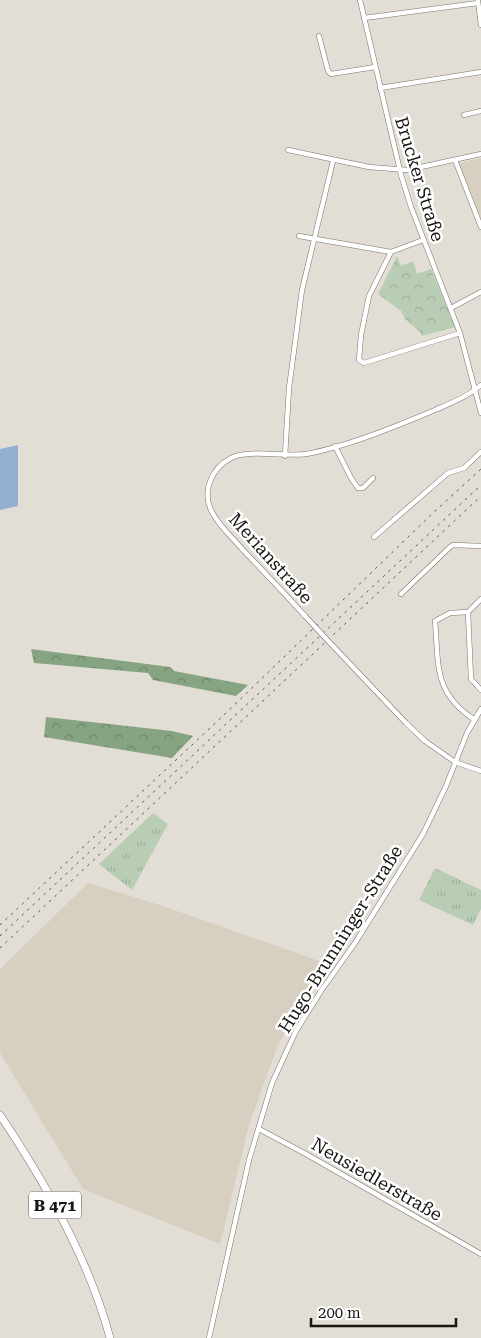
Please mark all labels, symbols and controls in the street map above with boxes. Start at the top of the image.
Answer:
street label: Brucker Straße [391,114,449,244]
street label: Merianstraße [225,508,317,608]
street label: Hugo-Brunninger-Straße [274,841,407,1037]
street label: Neusiedlerstraße [308,1133,446,1225]
road number: B 471 [29,1192,81,1218]
scale bar [311,1296,456,1328]
text: 200 m [318,1304,361,1322]

